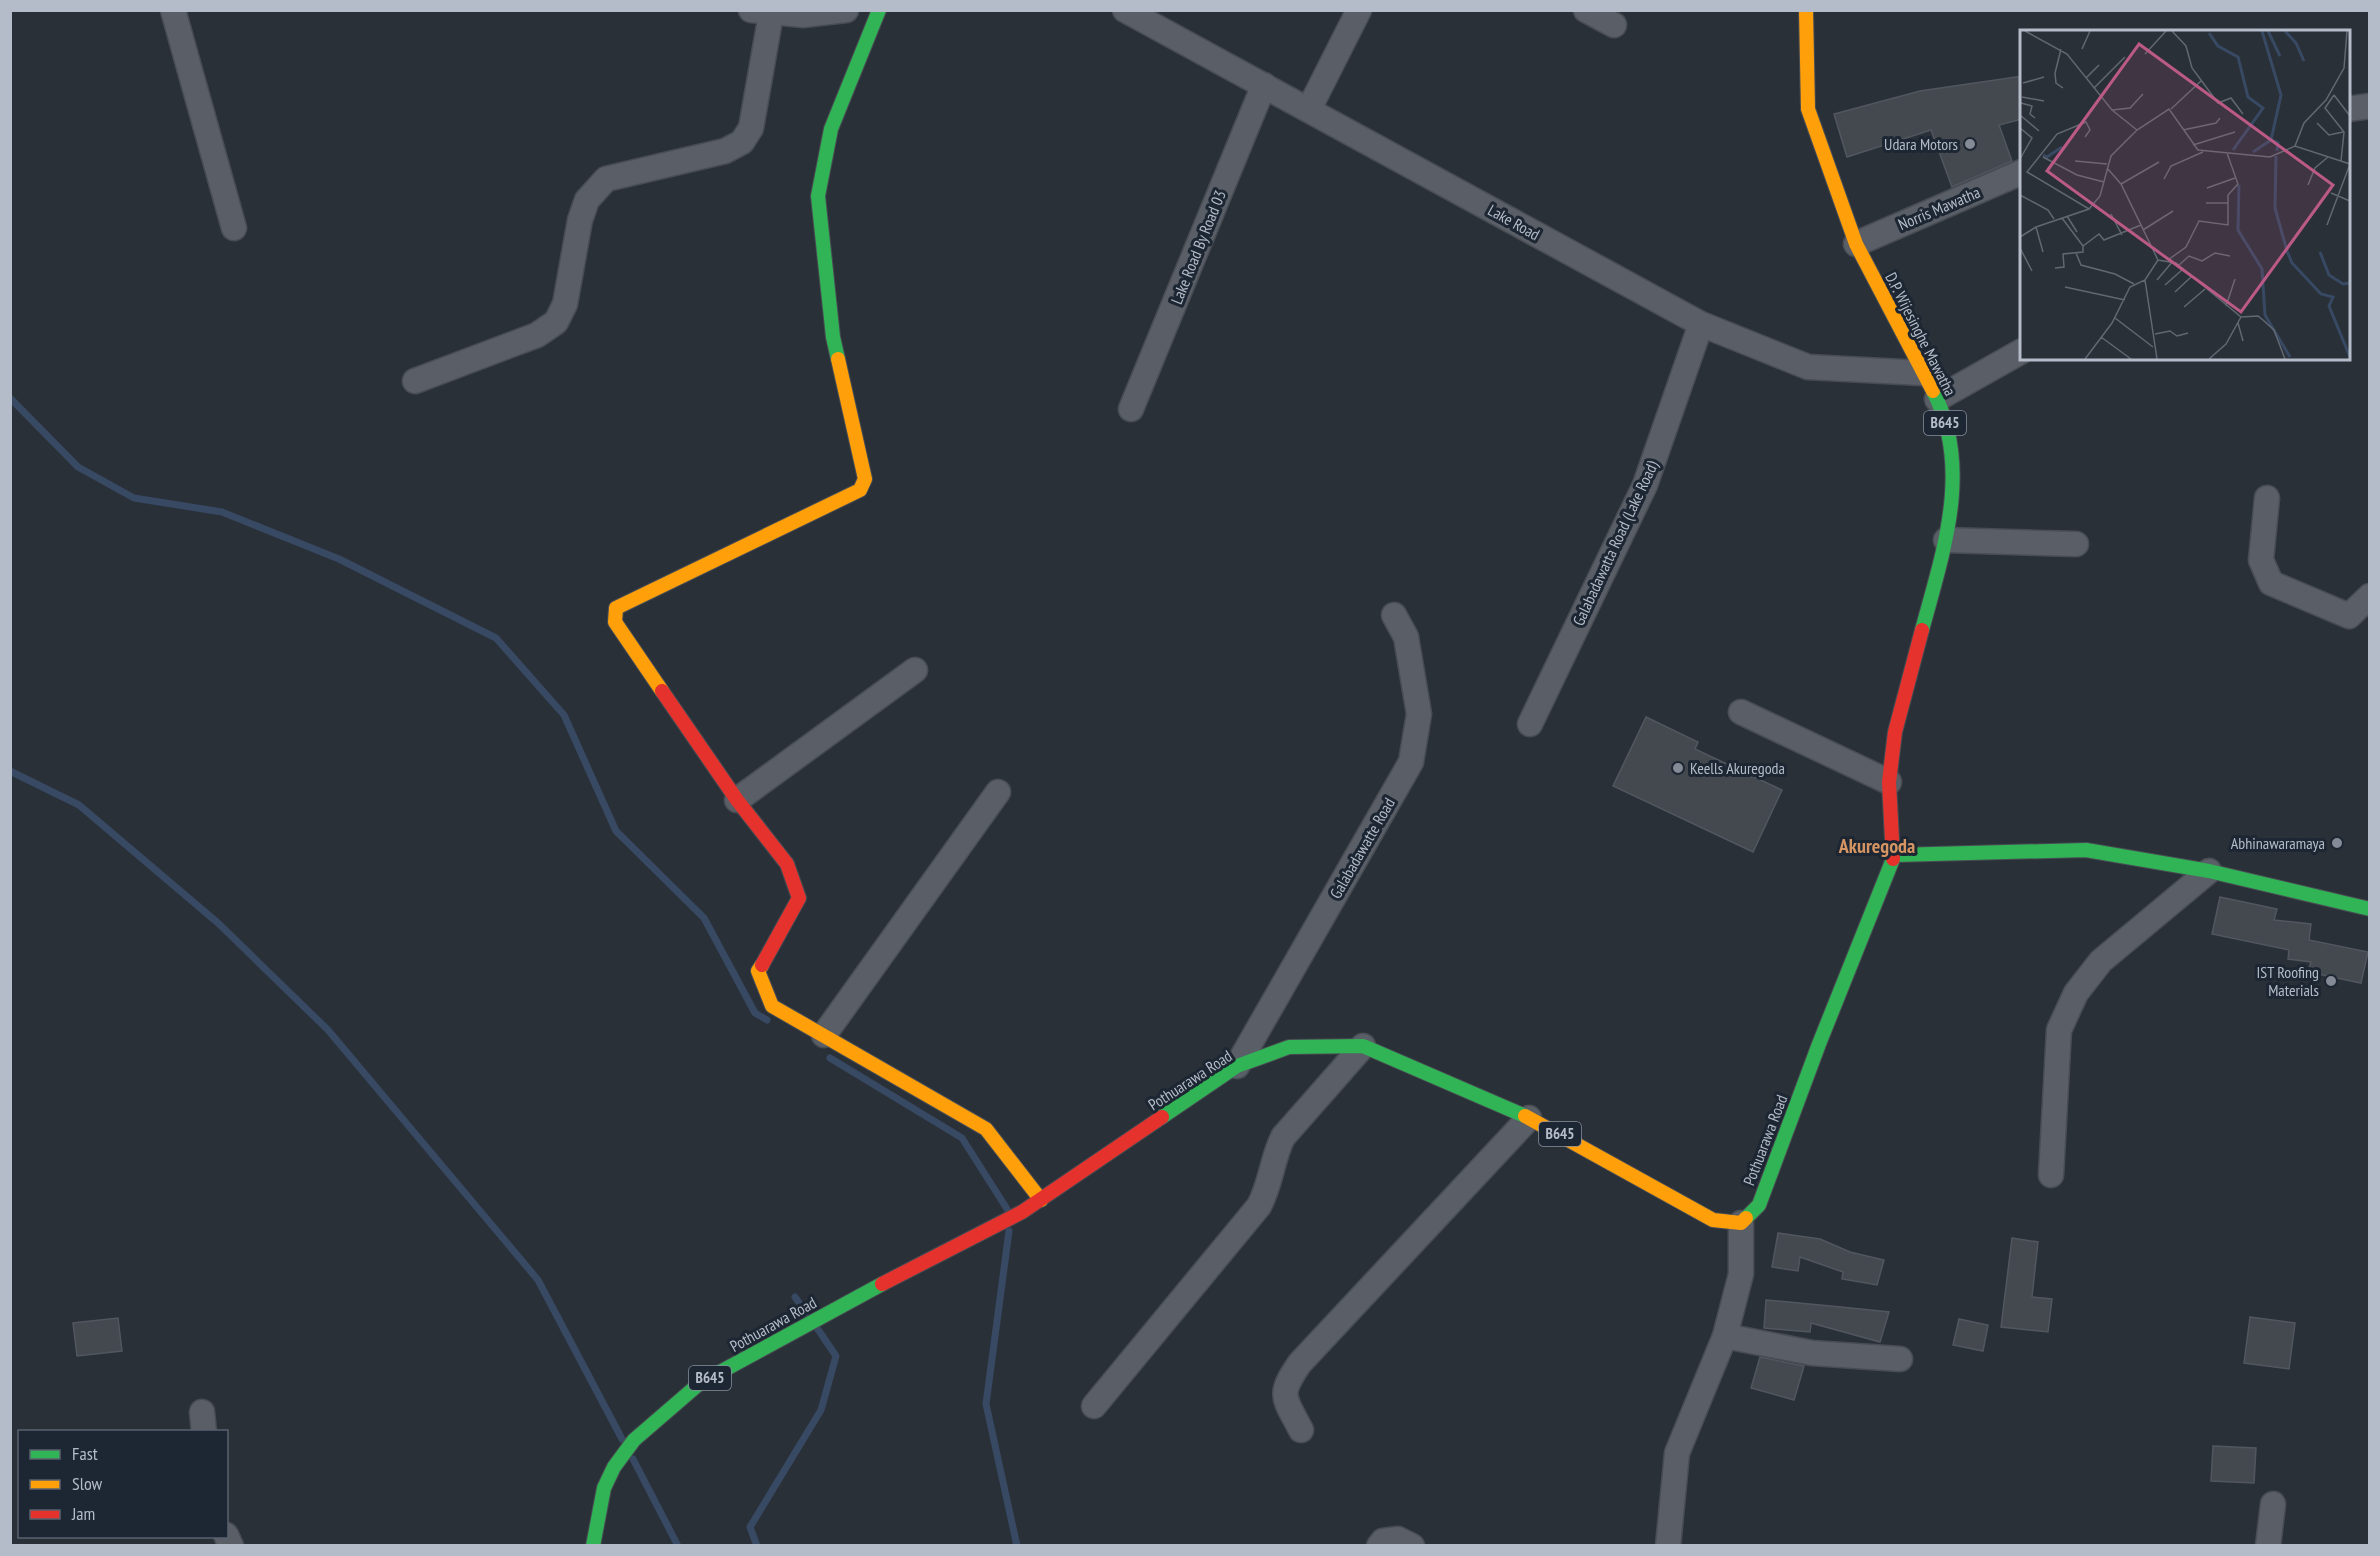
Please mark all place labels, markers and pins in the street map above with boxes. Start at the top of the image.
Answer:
place label: Udara Motors [1884,134,1958,154]
marker: Udara Motors [1963,137,1977,151]
place label: Keells Akuregoda [1690,758,1785,778]
marker: Keells Akuregoda [1671,761,1685,775]
place label: Abhinawaramaya [2231,833,2325,853]
marker: Abhinawaramaya [2330,836,2344,850]
place label: IST Roofing Materials [2257,962,2319,1000]
marker: IST Roofing Materials [2324,974,2338,988]

